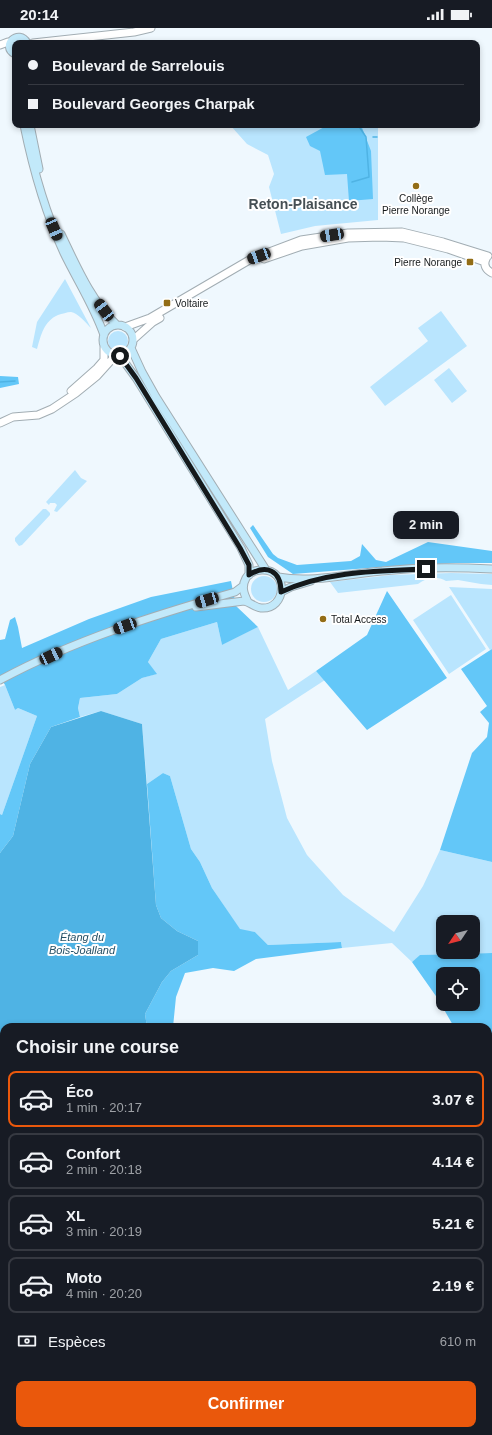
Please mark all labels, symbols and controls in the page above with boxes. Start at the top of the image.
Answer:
text: 20:14 [20,6,58,23]
text: Boulevard de Sarrelouis [52,57,225,74]
text: Boulevard Georges Charpak [52,95,255,112]
marker: Collège Pierre Norange [411,181,421,191]
place label: Collège Pierre Norange [382,193,450,216]
district label: Reton-Plaisance [249,196,358,212]
car [44,216,64,242]
car [319,227,345,243]
car [246,246,272,266]
place label: Pierre Norange [394,257,462,268]
marker: Pierre Norange [465,257,475,267]
car [92,297,116,323]
marker: Voltaire [162,298,172,308]
place label: Voltaire [175,298,209,309]
route start [111,347,129,365]
callout: 2 min [393,511,459,539]
text: 2 min [409,517,443,532]
route end [417,560,435,578]
car [194,591,220,609]
marker: Total Access [318,614,328,624]
place label: Total Access [331,614,387,625]
car [112,616,138,636]
car [38,645,64,667]
north arrow [436,915,480,959]
map controls [436,915,480,1011]
water label: Étang du Bois-Joalland [49,931,116,956]
button: locate [436,967,480,1011]
text: Choisir une course [16,1037,179,1057]
icon: car [18,1081,54,1117]
text: Éco [66,1083,94,1100]
text: 3.07 € [432,1091,474,1108]
text: 1 min · 20:17 [66,1100,142,1115]
icon: car [18,1143,54,1179]
text: Confort [66,1145,120,1162]
text: 4.14 € [432,1153,474,1170]
text: 2 min · 20:18 [66,1162,142,1177]
icon: car [18,1205,54,1241]
text: XL [66,1207,85,1224]
text: 5.21 € [432,1215,474,1232]
text: 3 min · 20:19 [66,1224,142,1239]
icon: car [18,1267,54,1303]
text: Moto [66,1269,102,1286]
text: 2.19 € [432,1277,474,1294]
text: 4 min · 20:20 [66,1286,142,1301]
icon: cash [16,1330,38,1352]
text: Espèces [48,1333,106,1350]
text: 610 m [440,1334,476,1349]
button: Confirmer [16,1381,476,1427]

